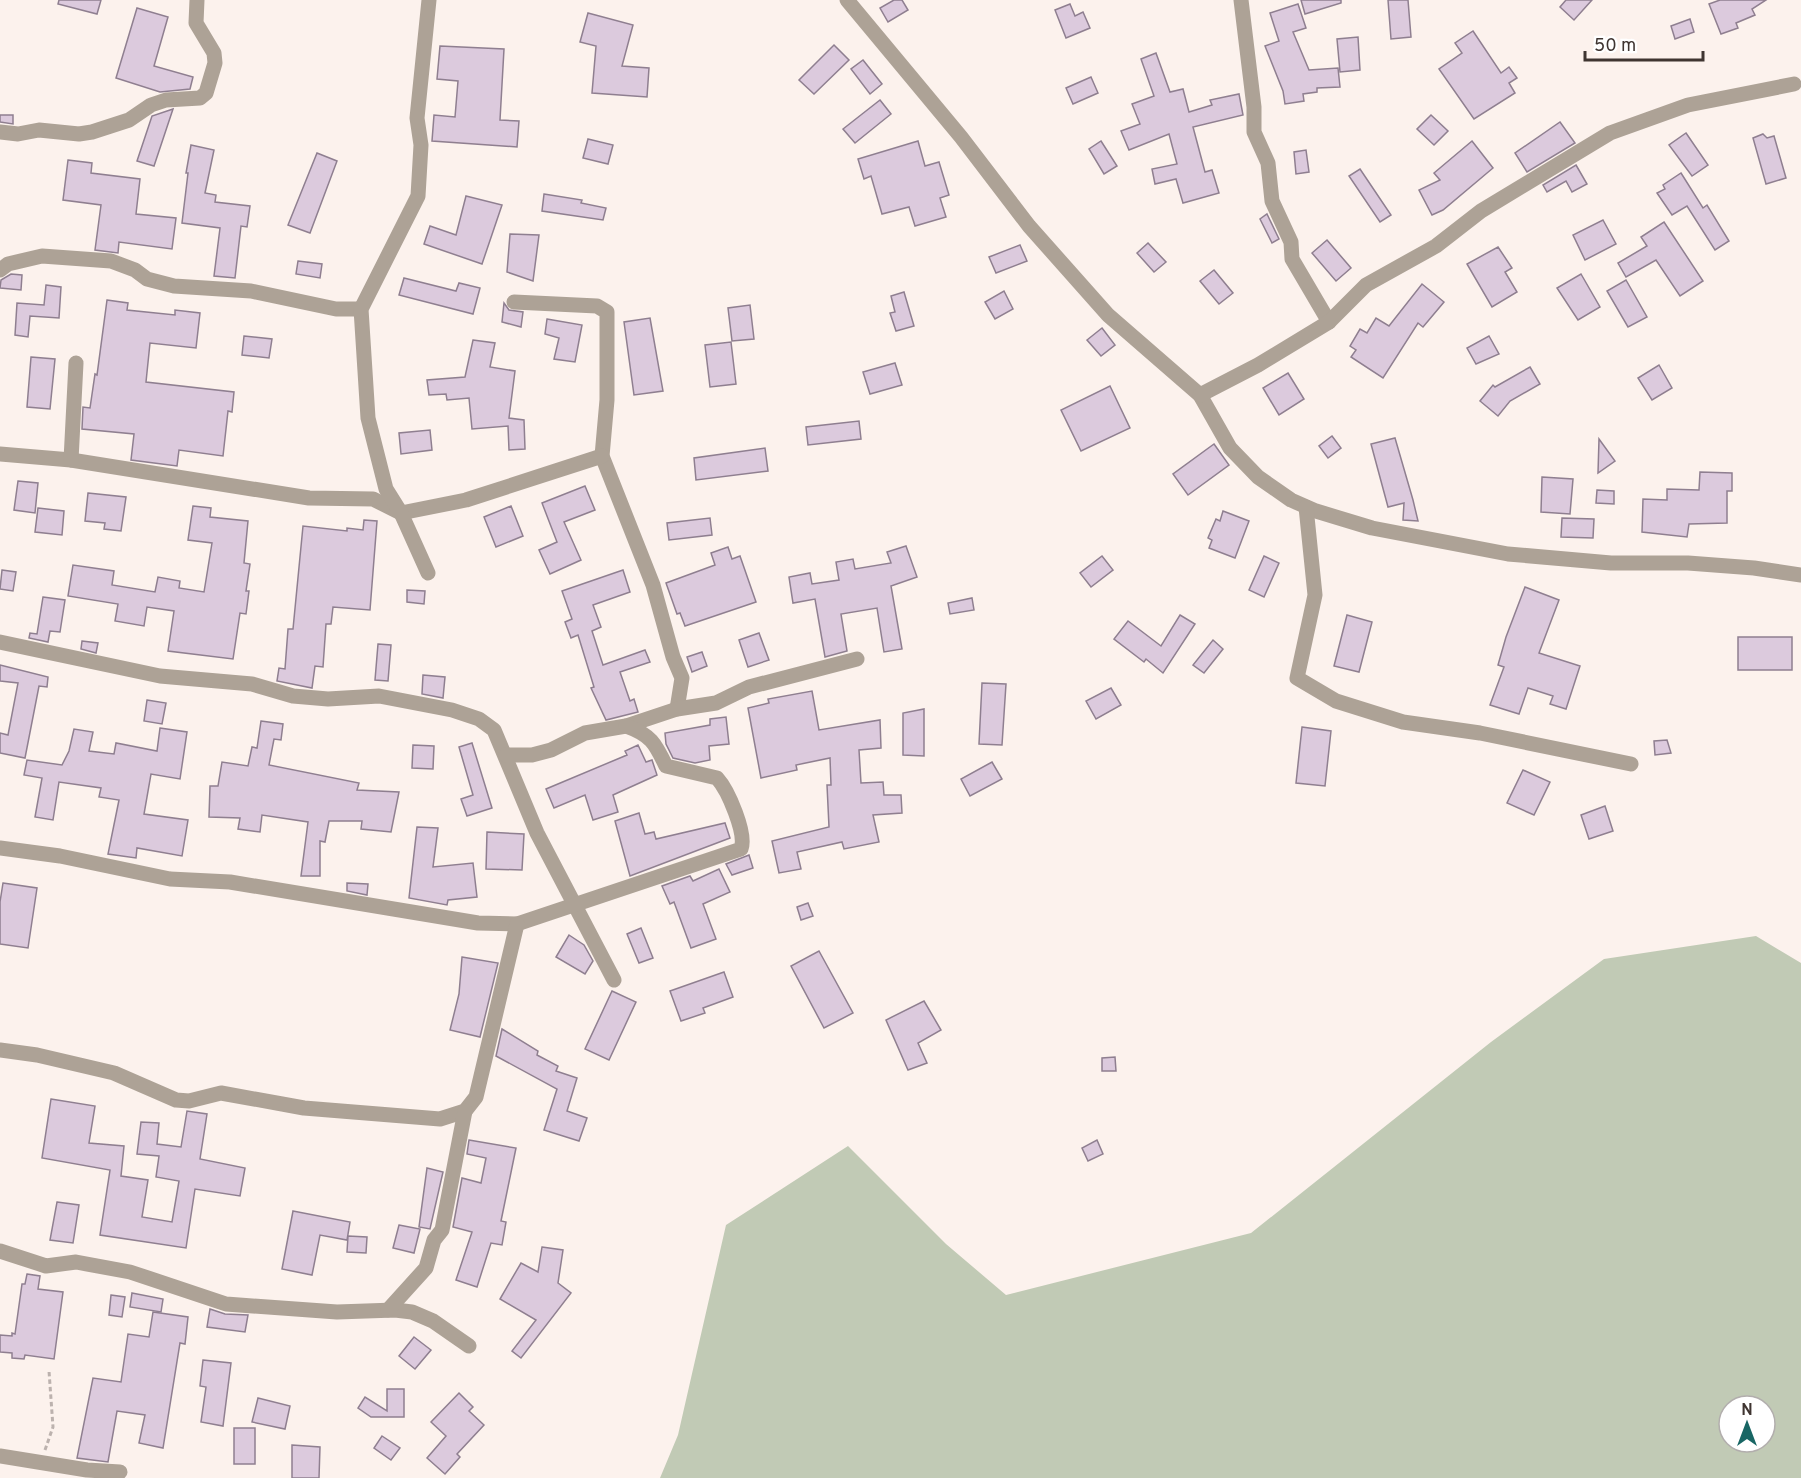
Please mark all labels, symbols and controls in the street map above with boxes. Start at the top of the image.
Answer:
scale bar [1585,24,1704,62]
text: 50 m [1594,35,1636,58]
north arrow [1717,1394,1777,1454]
text: N [1741,1401,1753,1421]

